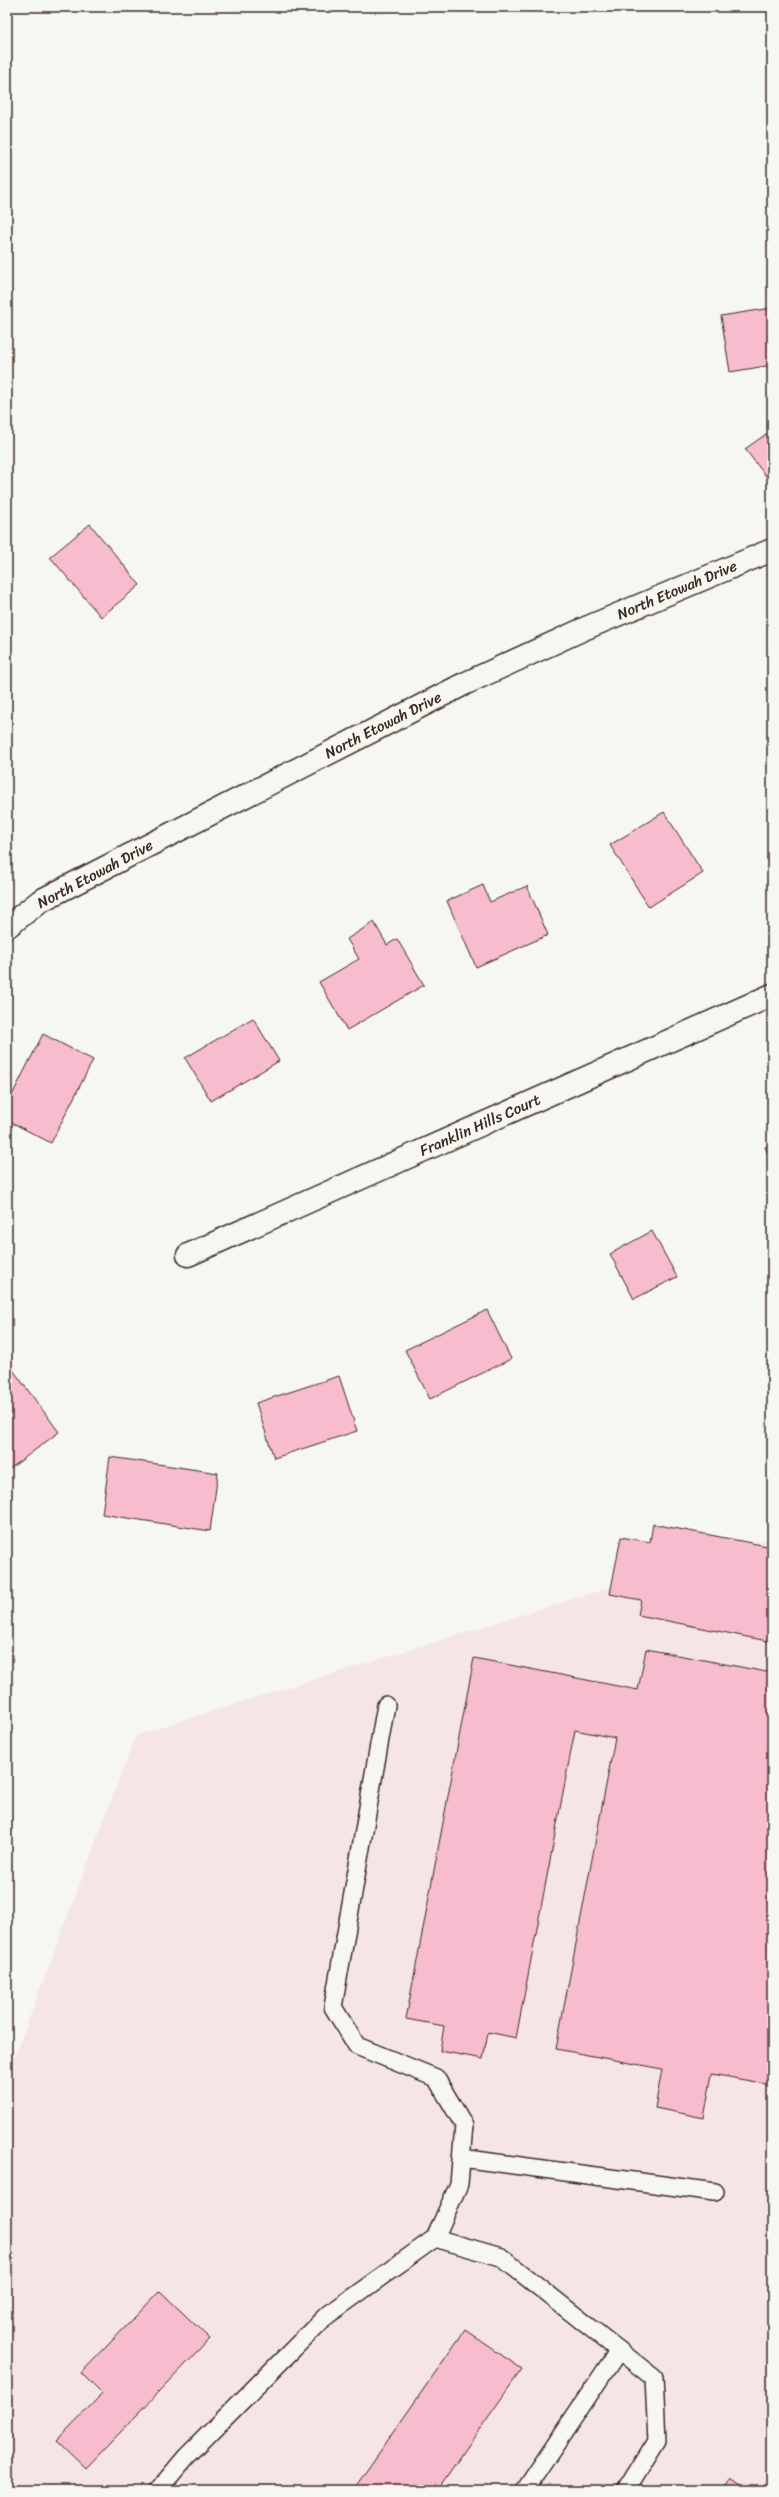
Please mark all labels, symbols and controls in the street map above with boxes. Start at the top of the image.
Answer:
street label: North Etowah Drive [613,553,742,627]
street label: North Etowah Drive [320,684,446,766]
street label: North Etowah Drive [32,832,158,916]
street label: Franklin Hills Court [415,1086,545,1163]

